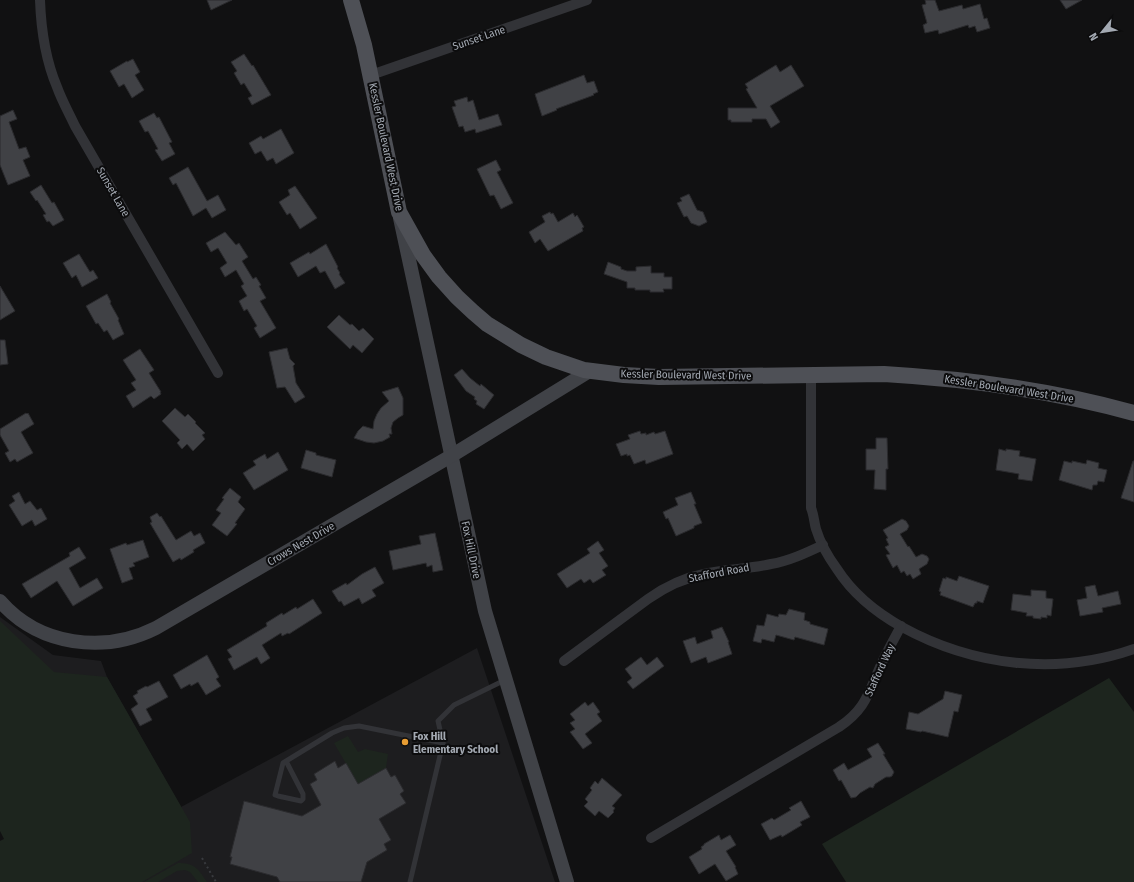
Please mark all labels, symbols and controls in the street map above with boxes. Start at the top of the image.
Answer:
north arrow [1082,12,1122,52]
street label: Sunset Lane [451,23,507,53]
text: N [1086,31,1101,43]
street label: Kessler Boulevard West Drive [366,82,406,212]
street label: Sunset Lane [94,165,132,219]
street label: Kessler Boulevard West Drive [621,367,751,383]
street label: Kessler Boulevard West Drive [943,372,1075,406]
street label: Crows Nest Drive [265,519,337,569]
street label: Fox Hill Drive [459,520,483,580]
street label: Stafford Road [688,561,750,585]
street label: Stafford Way [862,641,898,698]
place label: Fox Hill Elementary School [413,730,499,756]
marker: Fox Hill Elementary School [400,737,410,747]

